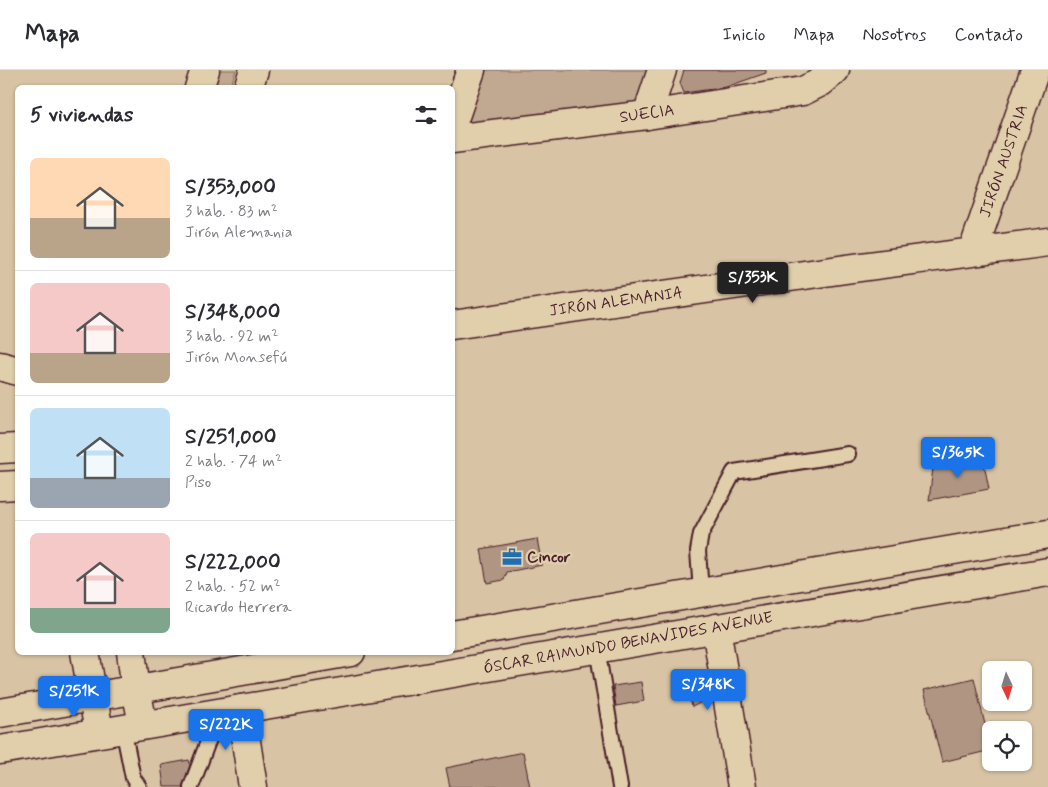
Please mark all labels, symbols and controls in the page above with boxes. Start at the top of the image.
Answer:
text: Mapa [25,19,80,50]
text: Inicio [723,23,765,47]
text: Mapa [793,23,834,47]
text: Nosotros [862,23,927,47]
text: Contacto [955,23,1023,47]
street label: SUECIA [618,100,676,128]
text: 5 viviendas [30,101,133,129]
icon: filters [412,101,440,129]
street label: JIRÓN AUSTRIA [975,102,1033,220]
text: S/353,000 [185,173,276,201]
icon: home [70,178,130,238]
text: 3 hab. · 83 m² [185,201,278,222]
text: Jirón Alemania [185,222,293,243]
pin: S/353K [712,262,794,304]
text: S/353K [728,267,778,288]
street label: JIRÓN ALEMANIA [548,282,684,322]
text: S/348,000 [185,298,280,326]
icon: home [70,303,130,363]
text: 3 hab. · 92 m² [185,326,278,347]
text: Jirón Monsefú [185,347,287,368]
text: S/251,000 [185,423,276,451]
icon: home [70,428,130,488]
pin: S/365K [917,436,999,479]
text: S/365K [932,442,984,463]
text: 2 hab. · 74 m² [185,451,282,472]
text: Piso [185,472,211,493]
office icon: Cincor [501,546,523,568]
place label: Cincor [527,547,571,568]
text: S/222,000 [185,548,281,576]
icon: home [70,553,130,613]
text: 2 hab. · 52 m² [185,576,281,597]
text: Ricardo Herrera [185,597,292,618]
street label: ÓSCAR RAIMUNDO BENAVIDES AVENUE [482,607,774,679]
north arrow [982,661,1032,711]
map controls [982,661,1032,771]
pin: S/348K [667,668,749,711]
text: S/348K [682,674,734,695]
pin: S/251K [33,676,115,718]
text: S/251K [49,681,99,702]
pin: S/222K [185,708,267,751]
text: S/222K [200,714,252,735]
button: locate [982,721,1032,771]

